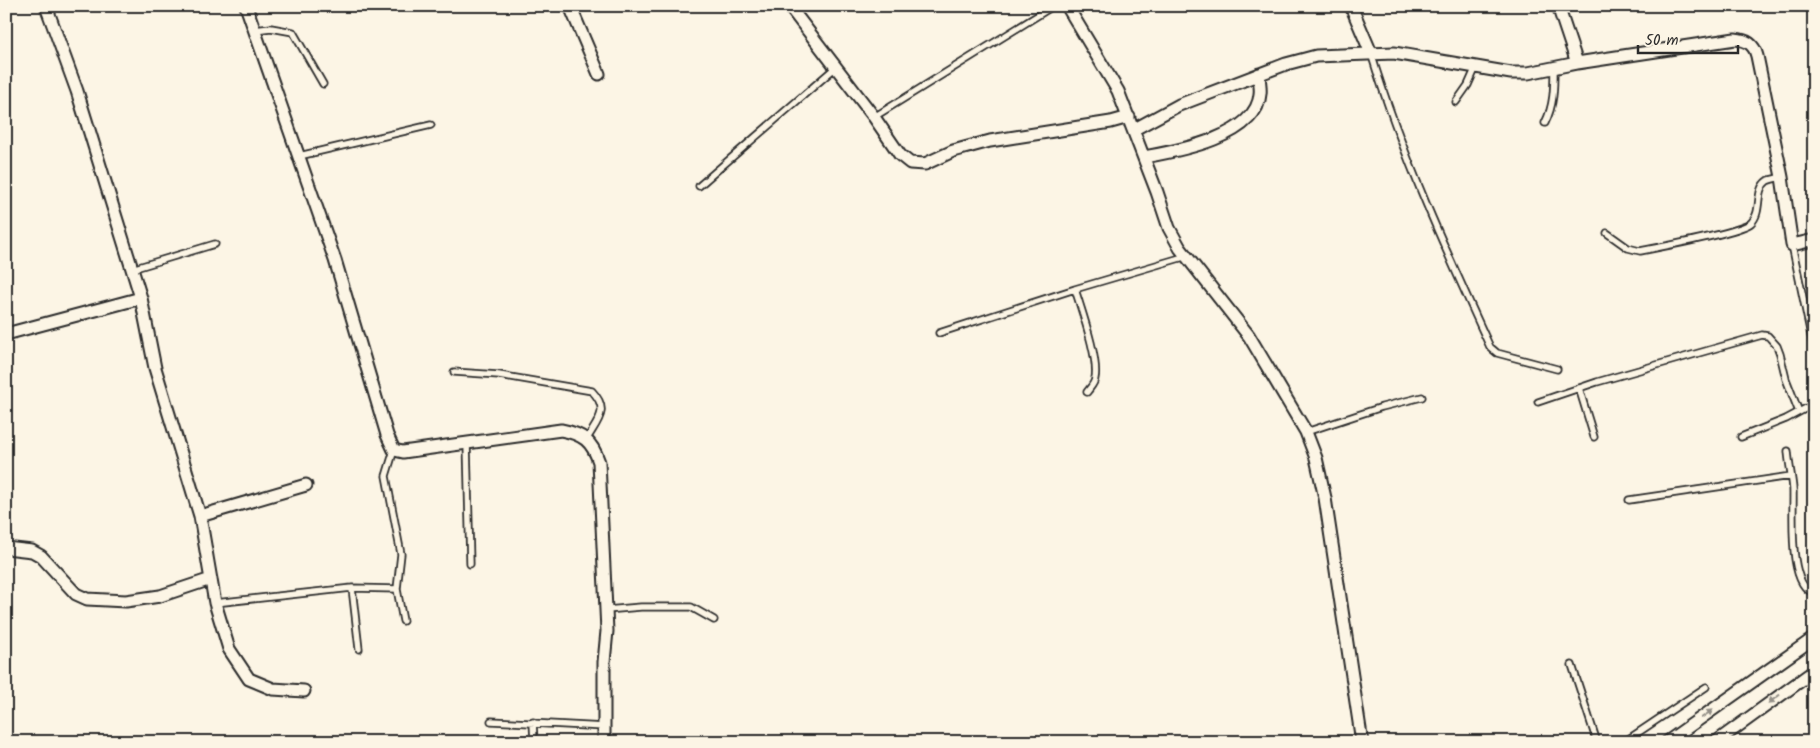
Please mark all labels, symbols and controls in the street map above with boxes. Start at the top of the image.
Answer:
scale bar [1638,22,1738,54]
text: 50 m [1645,29,1679,53]
one-way arrow [1767,694,1781,704]
one-way arrow [1700,709,1714,719]

